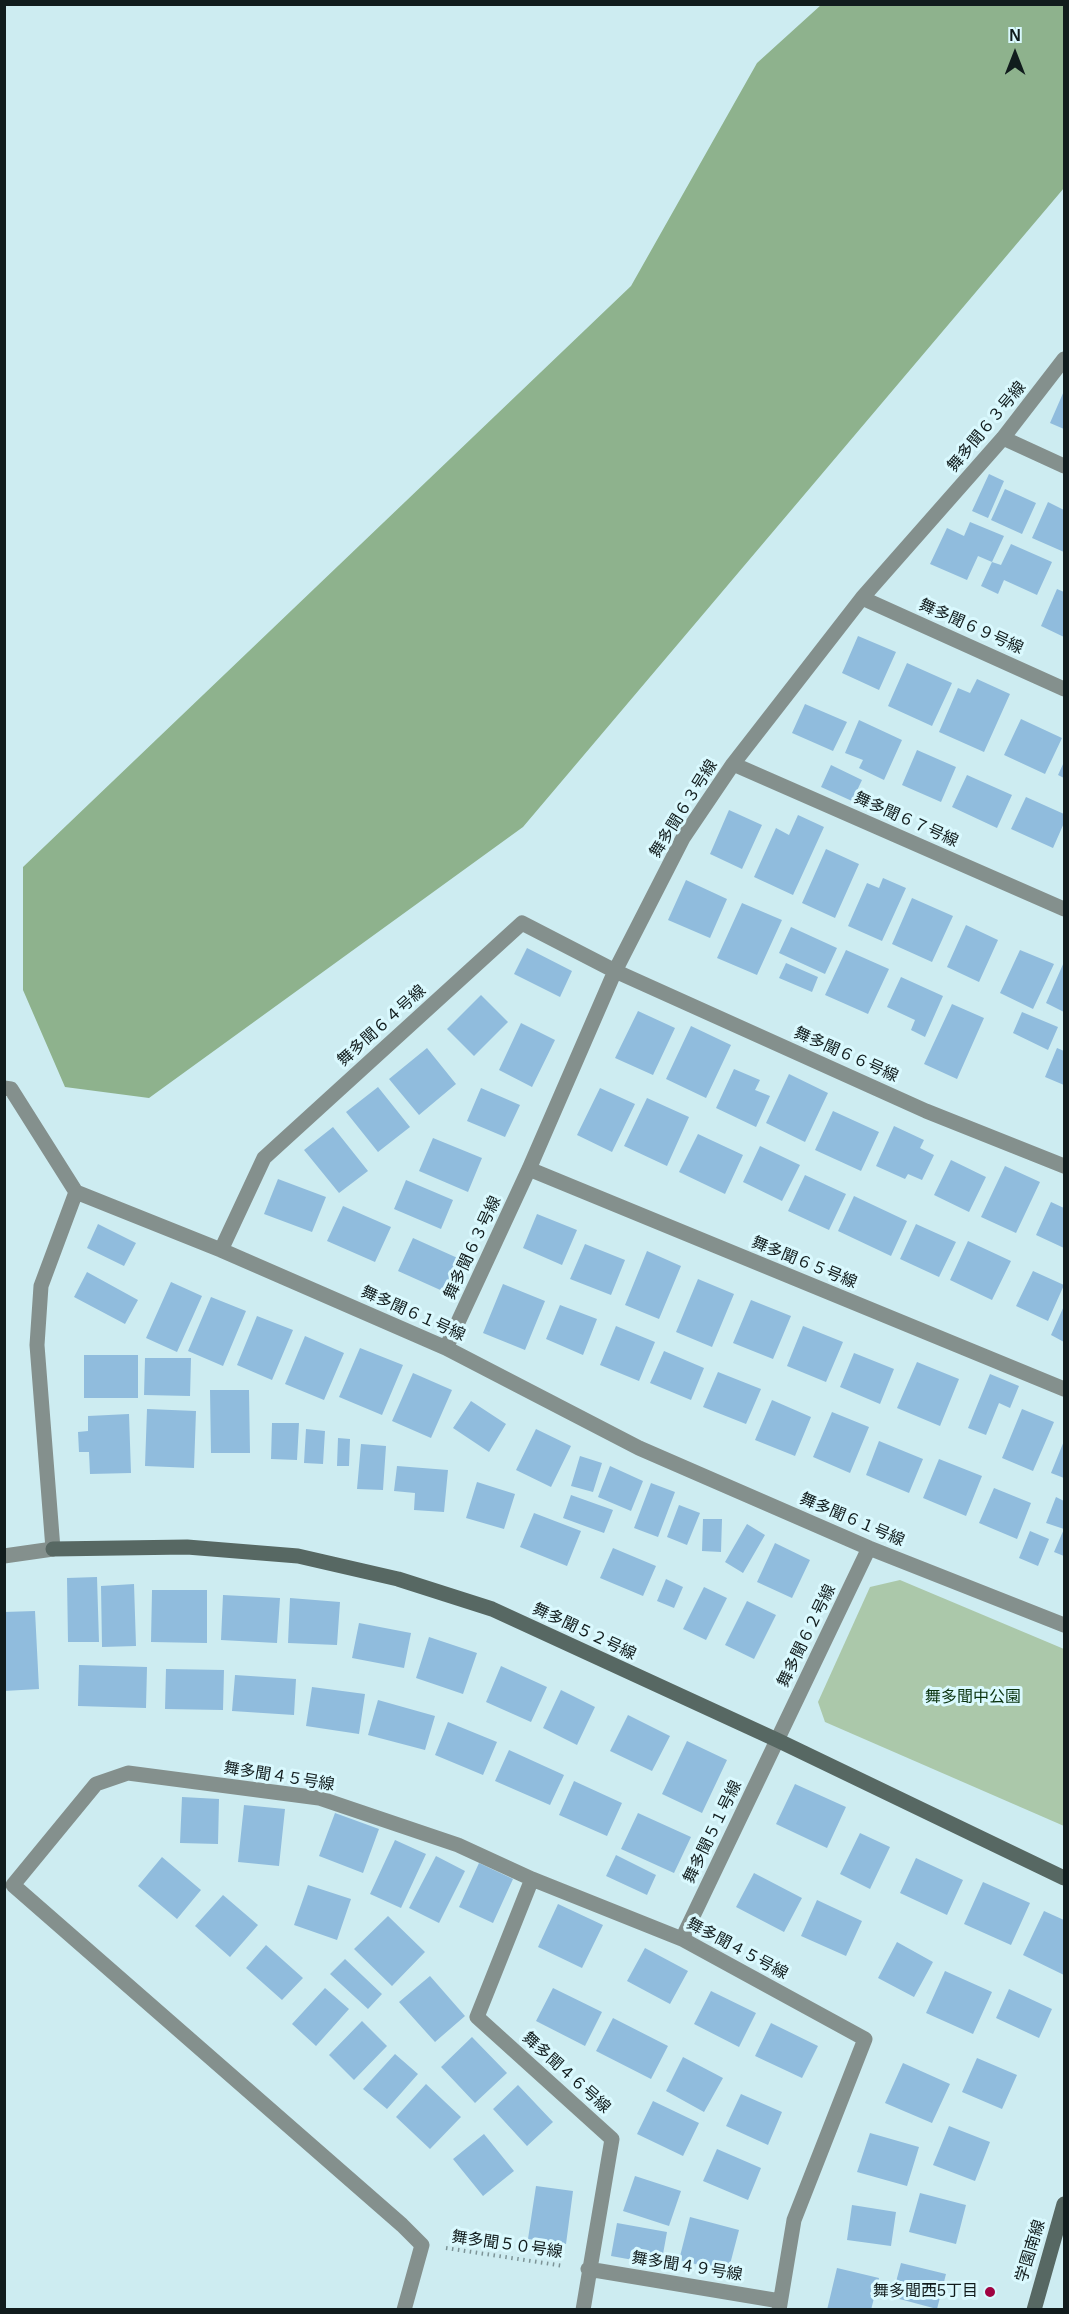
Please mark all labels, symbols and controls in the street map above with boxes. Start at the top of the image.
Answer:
north arrow [985,24,1045,84]
text: N [1009,27,1021,44]
street label: 舞多聞６３号線 [944,378,1030,476]
street label: 舞多聞６９号線 [916,595,1026,659]
street label: 舞多聞６３号線 [646,756,722,862]
street label: 舞多聞６７号線 [851,788,961,852]
street label: 舞多聞６４号線 [334,981,430,1071]
street label: 舞多聞６６号線 [791,1023,901,1087]
street label: 舞多聞６３号線 [441,1193,505,1303]
street label: 舞多聞６５号線 [748,1233,860,1293]
street label: 舞多聞６１号線 [358,1282,468,1346]
street label: 舞多聞６１号線 [797,1489,907,1551]
street label: 舞多聞６２号線 [774,1581,840,1691]
street label: 舞多聞５２号線 [529,1600,639,1664]
park label: 舞多聞中公園 [925,1688,1021,1708]
street label: 舞多聞４５号線 [222,1759,336,1795]
street label: 舞多聞５１号線 [680,1777,746,1887]
street label: 舞多聞４５号線 [683,1914,791,1984]
street label: 舞多聞４６号線 [518,2028,614,2118]
street label: 学園南線 [1012,2218,1050,2284]
street label: 舞多聞５０号線 [450,2228,564,2262]
street label: 舞多聞４９号線 [630,2249,744,2285]
place label: 舞多聞西5丁目 [873,2282,978,2302]
marker: 舞多聞西5丁目 [983,2285,997,2299]

